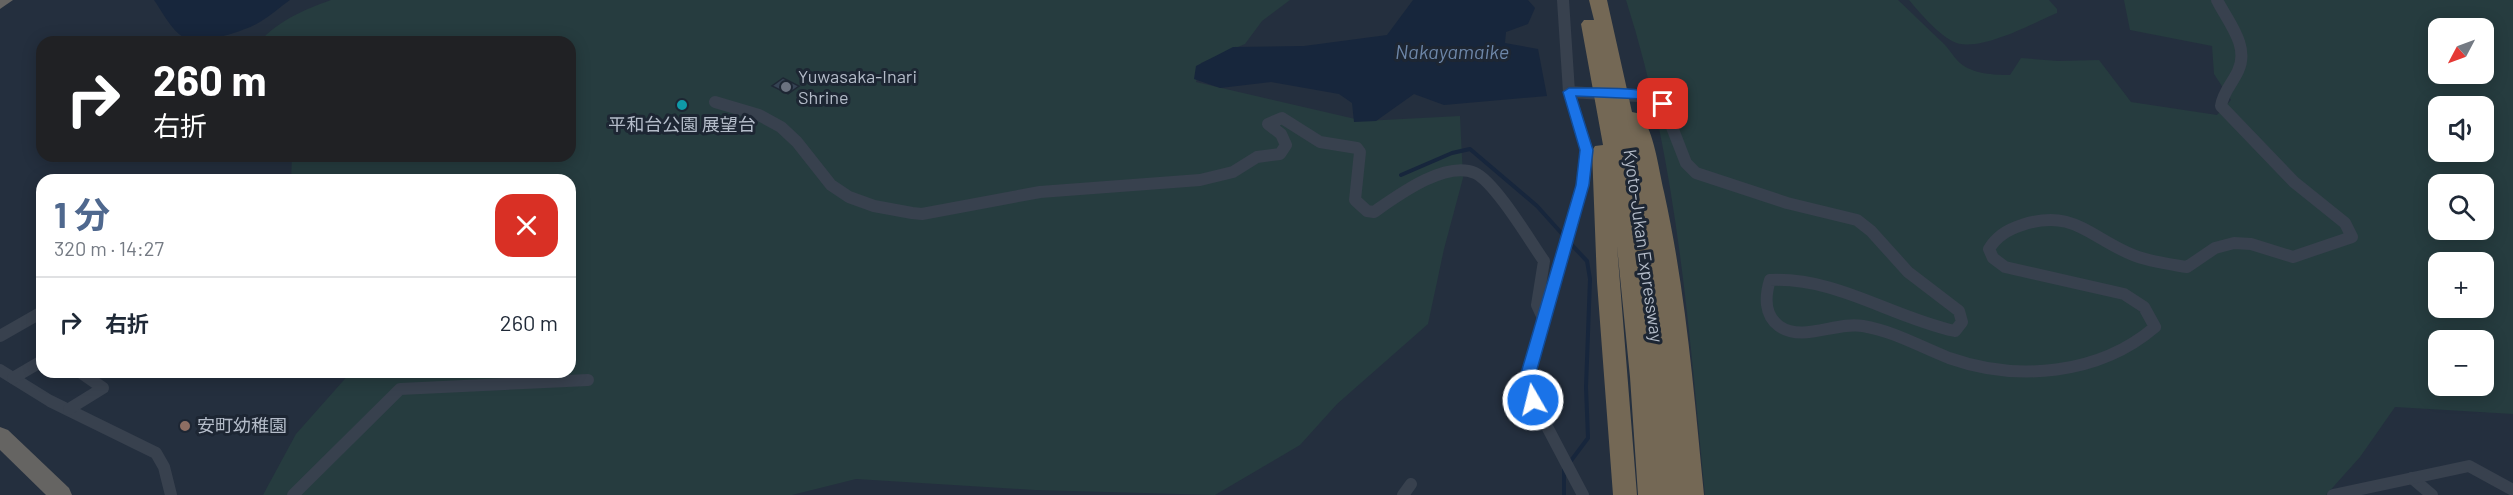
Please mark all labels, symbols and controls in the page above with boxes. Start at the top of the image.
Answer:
north arrow [2428,18,2494,84]
map controls [2428,18,2494,396]
water label: Nakayamaike [1395,39,1509,63]
text: 260 m [153,54,266,104]
icon: right [54,60,132,138]
place label: Yuwasaka-Inari Shrine [798,65,917,108]
pin [1637,78,1688,129]
marker: Yuwasaka-Inari Shrine [779,80,793,94]
icon: arrive [1646,87,1679,120]
button: sound [2428,96,2494,162]
marker: 平和台公園 展望台 [675,98,689,112]
text: 右折 [153,109,207,141]
place label: 平和台公園 展望台 [608,113,756,135]
street label: Kyoto-Jukan Expressway [1620,148,1668,344]
button: search [2428,174,2494,240]
text: 1 分 [54,192,110,235]
button: close [495,194,558,257]
text: 320 m · 14:27 [54,236,164,260]
button: + [2428,252,2494,318]
icon: right [54,306,87,339]
text: 260 m [500,309,558,335]
text: 右折 [105,310,149,336]
button: − [2428,330,2494,396]
position arrow [1501,368,1565,432]
place label: 安町幼稚園 [197,414,287,436]
marker: 安町幼稚園 [178,419,192,433]

